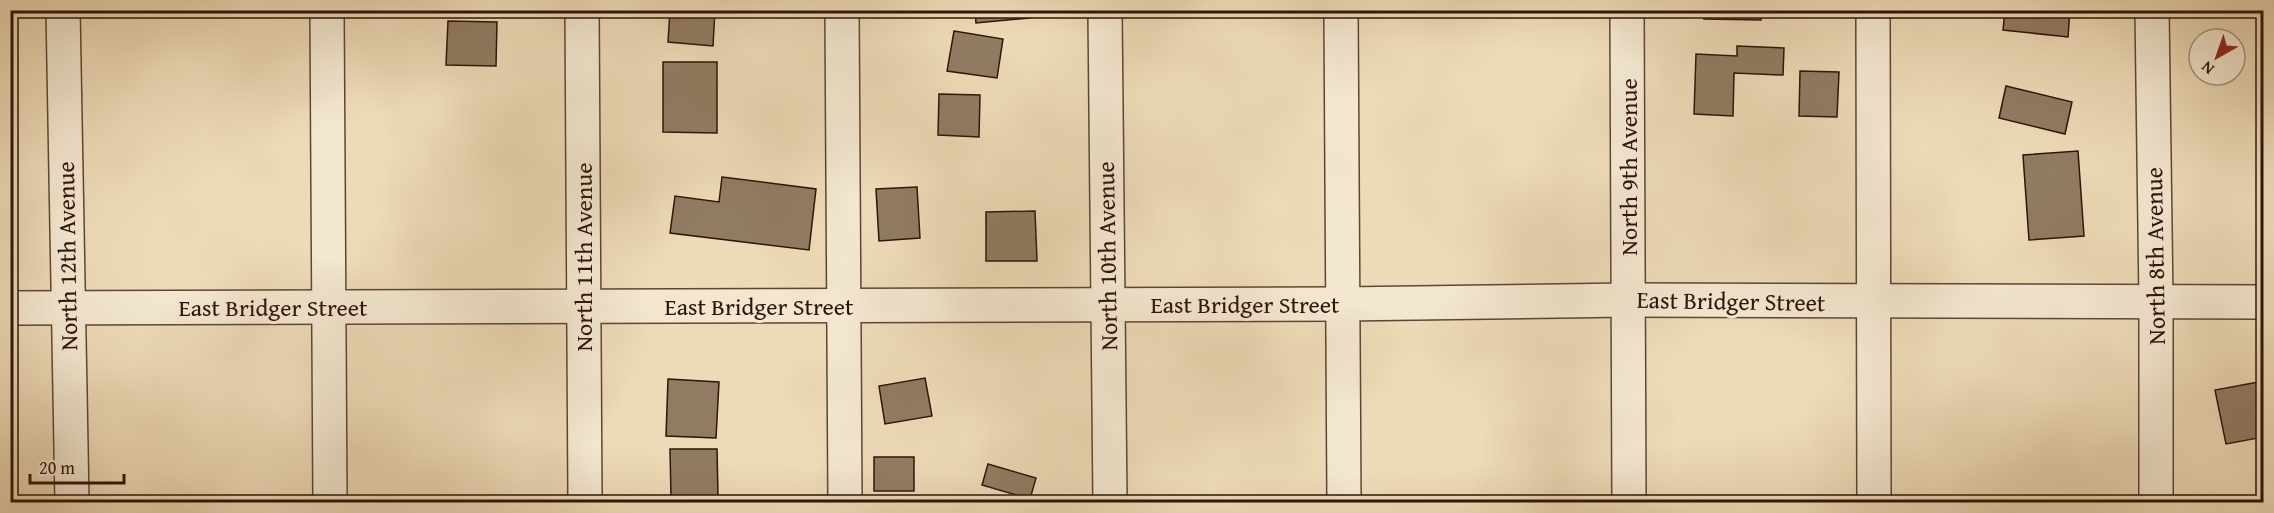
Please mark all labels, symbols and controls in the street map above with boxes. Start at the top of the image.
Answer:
north arrow [2187,27,2247,87]
text: N [2195,56,2219,81]
street label: North 9th Avenue [1611,78,1646,256]
street label: North 12th Avenue [48,161,86,351]
street label: North 10th Avenue [1088,161,1126,351]
street label: North 11th Avenue [566,162,601,352]
street label: North 8th Avenue [2136,167,2174,345]
street label: East Bridger Street [1636,282,1826,320]
street label: East Bridger Street [1151,287,1340,322]
street label: East Bridger Street [665,289,854,324]
street label: East Bridger Street [179,290,368,325]
scale bar [30,447,124,485]
text: 20 m [39,454,75,481]

